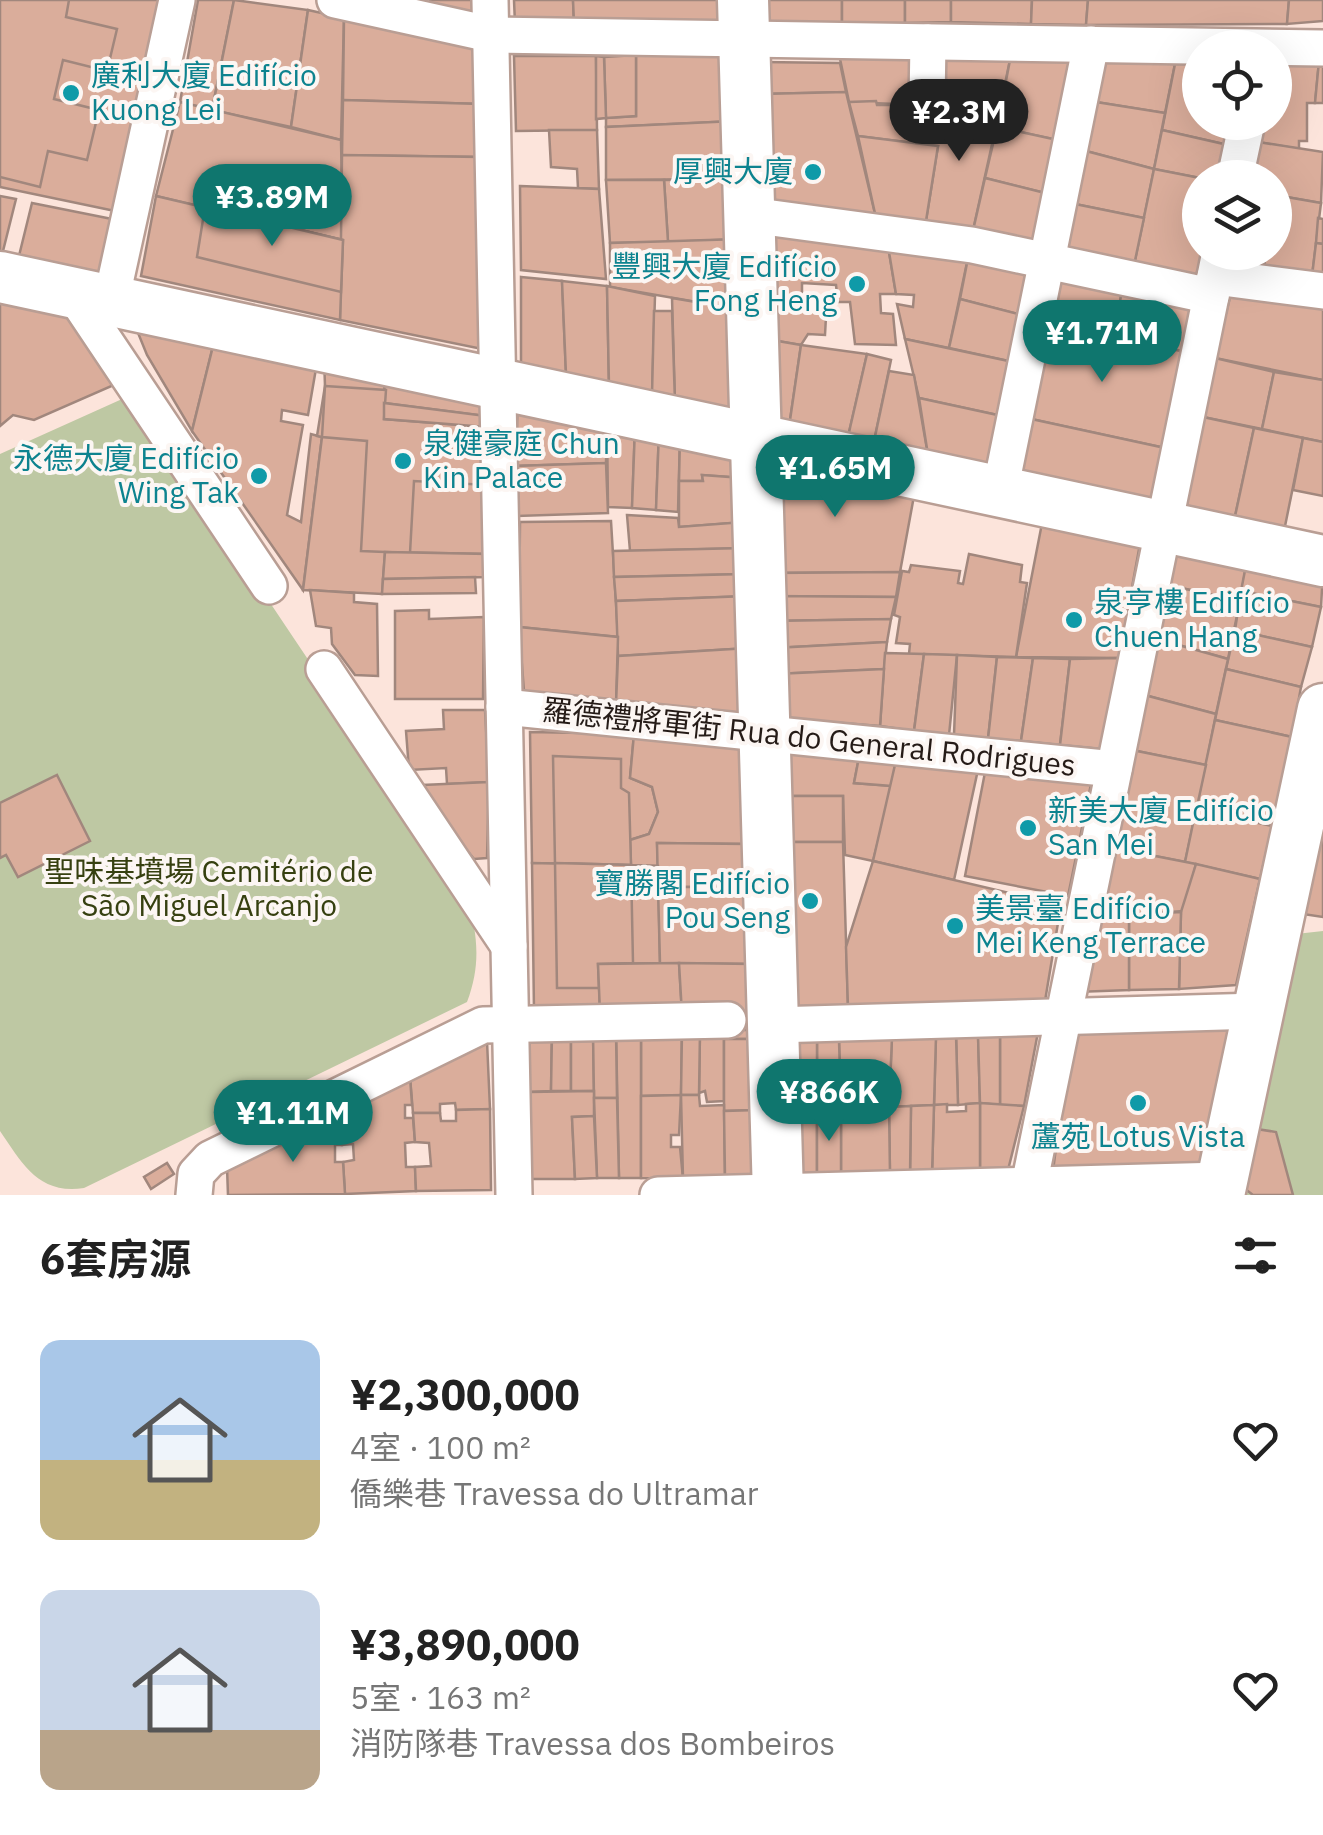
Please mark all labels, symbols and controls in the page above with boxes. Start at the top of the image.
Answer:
map controls [1182,30,1292,270]
button: locate [1182,30,1292,140]
place label: 廣利大廈 Edifício Kuong Lei [91,55,317,128]
pin: ¥2.3M [889,79,1029,164]
marker: 廣利大廈 Edifício Kuong Lei [60,82,82,104]
text: ¥2.3M [911,90,1007,132]
place label: 厚興大廈 [673,151,793,190]
button: layers [1182,160,1292,270]
marker: 厚興大廈 [802,161,824,183]
pin: ¥3.89M [191,164,353,249]
text: ¥3.89M [215,175,329,217]
place label: 豐興大廈 Edifício Fong Heng [611,246,837,319]
marker: 豐興大廈 Edifício Fong Heng [846,273,868,295]
pin: ¥1.71M [1021,300,1183,385]
text: ¥1.71M [1045,311,1159,353]
place label: 泉健豪庭 Chun Kin Palace [423,423,620,496]
pin: ¥1.65M [754,435,916,520]
place label: 永德大廈 Edifício Wing Tak [13,438,239,511]
text: ¥1.65M [778,446,892,488]
marker: 泉健豪庭 Chun Kin Palace [392,450,414,472]
marker: 永德大廈 Edifício Wing Tak [248,465,270,487]
place label: 泉亨樓 Edifício Chuen Hang [1094,582,1290,655]
marker: 泉亨樓 Edifício Chuen Hang [1063,609,1085,631]
street label: 羅德禮將軍街 Rua do General Rodrigues [541,689,1078,784]
place label: 新美大廈 Edifício San Mei [1048,790,1274,863]
marker: 新美大廈 Edifício San Mei [1017,817,1039,839]
park label: 聖味基墳場 Cemitério de São Miguel Arcanjo [44,851,374,924]
place label: 寶勝閣 Edifício Pou Seng [594,863,790,936]
place label: 美景臺 Edifício Mei Keng Terrace [975,888,1206,961]
marker: 寶勝閣 Edifício Pou Seng [799,890,821,912]
marker: 美景臺 Edifício Mei Keng Terrace [944,915,966,937]
pin: ¥866K [759,1059,899,1144]
text: ¥866K [779,1070,879,1112]
pin: ¥1.11M [212,1080,374,1165]
text: ¥1.11M [236,1091,350,1133]
marker: 蘆苑 Lotus Vista [1127,1092,1149,1114]
place label: 蘆苑 Lotus Vista [1031,1116,1245,1155]
icon: filters [1228,1228,1283,1283]
text: 6套房源 [40,1231,191,1286]
text: ¥2,300,000 [350,1367,580,1422]
icon: home [120,1380,240,1500]
icon: heart [1228,1413,1283,1468]
text: 4室 · 100 m² [350,1426,531,1468]
text: 僑樂巷 Travessa do Ultramar [350,1472,759,1514]
text: ¥3,890,000 [350,1617,580,1672]
icon: home [120,1630,240,1750]
icon: heart [1228,1663,1283,1718]
text: 5室 · 163 m² [350,1676,531,1718]
text: 消防隊巷 Travessa dos Bombeiros [350,1722,835,1764]

